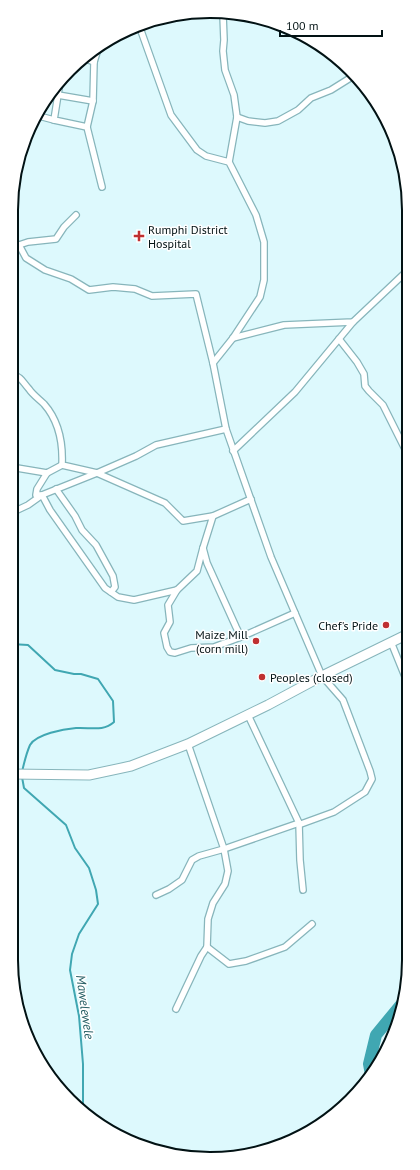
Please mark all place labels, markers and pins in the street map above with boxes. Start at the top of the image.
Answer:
place label: Rumphi District Hospital [148,222,228,251]
marker: Rumphi District Hospital [133,230,145,242]
place label: Chef's Pride [318,618,378,633]
marker: Chef's Pride [381,620,391,630]
place label: Maize Mill (corn mill) [195,627,248,656]
marker: Maize Mill (corn mill) [251,636,261,646]
place label: Peoples (closed) [270,670,353,685]
marker: Peoples (closed) [257,672,267,682]

